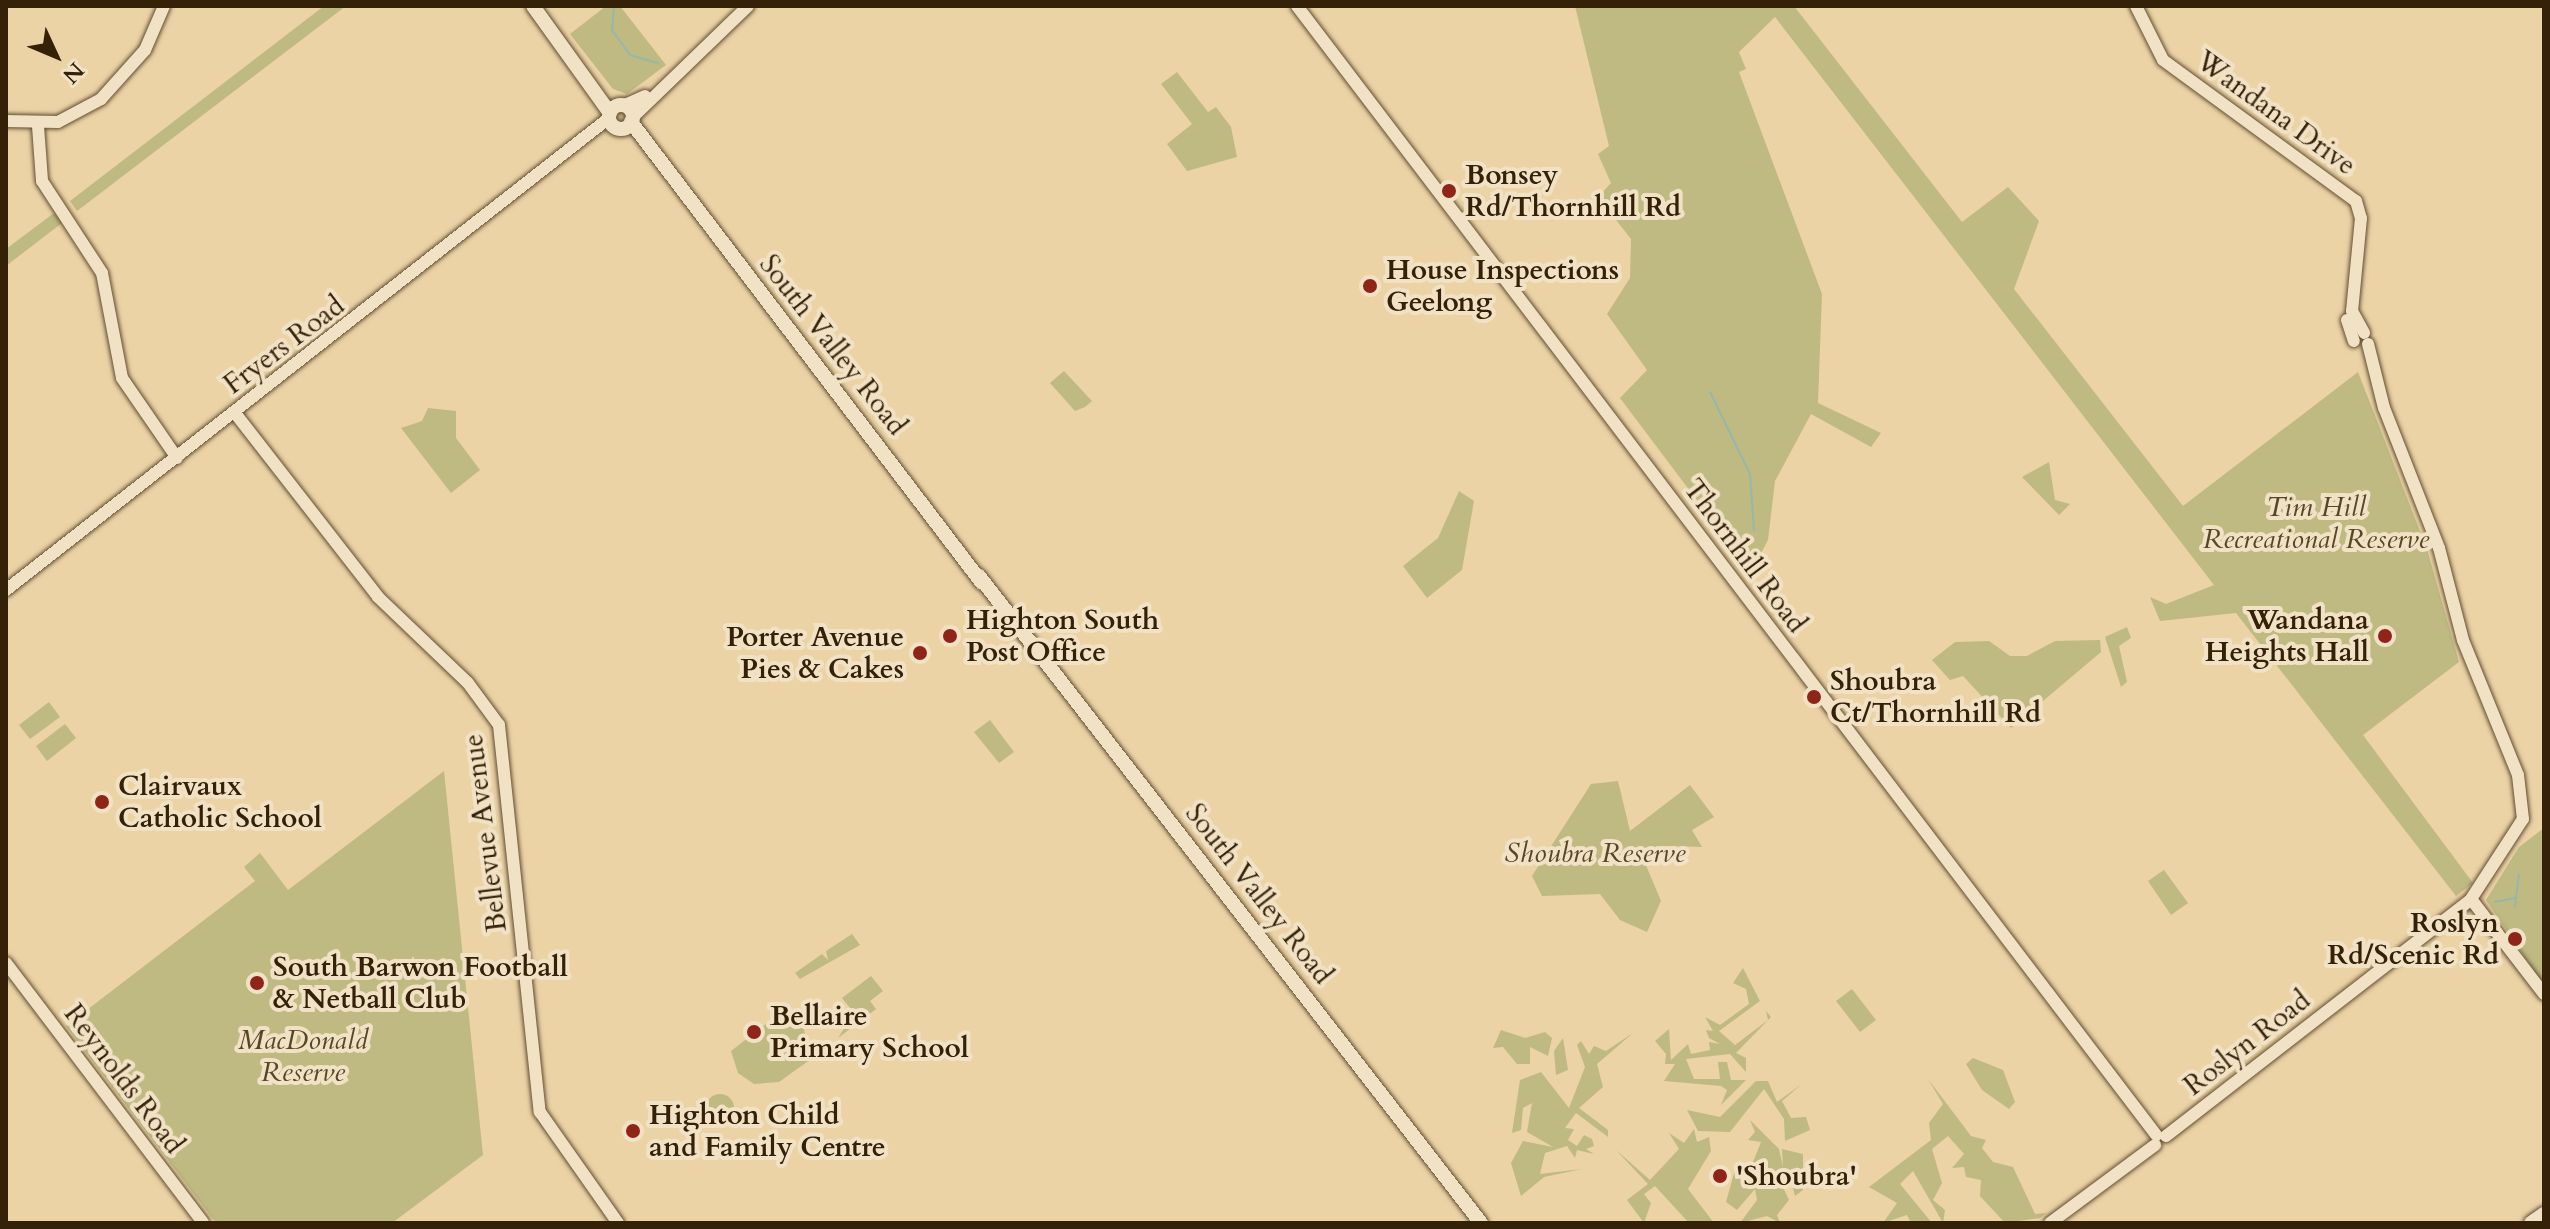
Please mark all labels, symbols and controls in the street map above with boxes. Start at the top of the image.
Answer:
north arrow [16,16,96,96]
street label: Wandana Drive [2190,44,2362,182]
text: N [56,55,91,90]
place label: Bonsey Rd/Thornhill Rd [1465,158,1681,224]
marker: Bonsey Rd/Thornhill Rd [1440,182,1458,200]
street label: South Valley Road [752,248,914,442]
place label: House Inspections Geelong [1386,253,1619,319]
marker: House Inspections Geelong [1361,277,1379,295]
street label: Fryers Road [217,289,351,401]
street label: Thornhill Road [1676,473,1814,639]
park label: Tim Hill Recreational Reserve [2203,490,2429,556]
place label: Highton South Post Office [966,603,1159,669]
place label: Wandana Heights Hall [2205,603,2369,669]
place label: Porter Avenue Pies & Cakes [726,620,904,686]
marker: Highton South Post Office [941,627,959,645]
marker: Wandana Heights Hall [2376,627,2394,645]
marker: Porter Avenue Pies & Cakes [911,644,929,662]
place label: Shoubra Ct/Thornhill Rd [1830,664,2041,730]
marker: Shoubra Ct/Thornhill Rd [1805,688,1823,706]
street label: Bellevue Avenue [456,732,514,934]
place label: Clairvaux Catholic School [118,769,322,835]
marker: Clairvaux Catholic School [93,793,111,811]
street label: South Valley Road [1178,797,1340,991]
park label: Shoubra Reserve [1505,836,1685,870]
place label: Roslyn Rd/Scenic Rd [2327,906,2499,972]
marker: Roslyn Rd/Scenic Rd [2506,930,2524,948]
place label: South Barwon Football & Netball Club [273,950,568,1016]
marker: South Barwon Football & Netball Club [248,974,266,992]
street label: Roslyn Road [2177,983,2317,1103]
street label: Reynolds Road [57,998,191,1160]
place label: Bellaire Primary School [770,999,969,1065]
park label: MacDonald Reserve [238,1023,368,1089]
marker: Bellaire Primary School [745,1023,763,1041]
place label: Highton Child and Family Centre [649,1098,886,1164]
marker: Highton Child and Family Centre [624,1122,642,1140]
place label: 'Shoubra' [1736,1159,1857,1193]
marker: 'Shoubra' [1711,1167,1729,1185]

